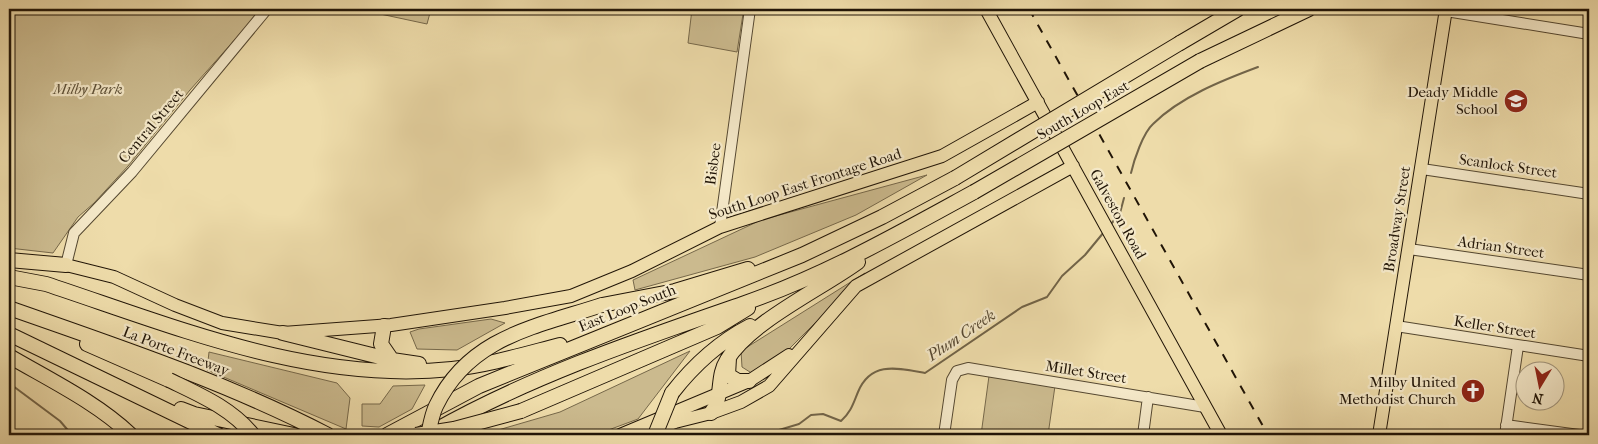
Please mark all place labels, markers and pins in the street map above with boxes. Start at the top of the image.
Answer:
place label: Deady Middle School [1407,83,1499,118]
school or university icon: Deady Middle School [1503,88,1529,114]
place label: Milby United Methodist Church [1339,373,1457,408]
church icon: Milby United Methodist Church [1460,378,1486,404]

